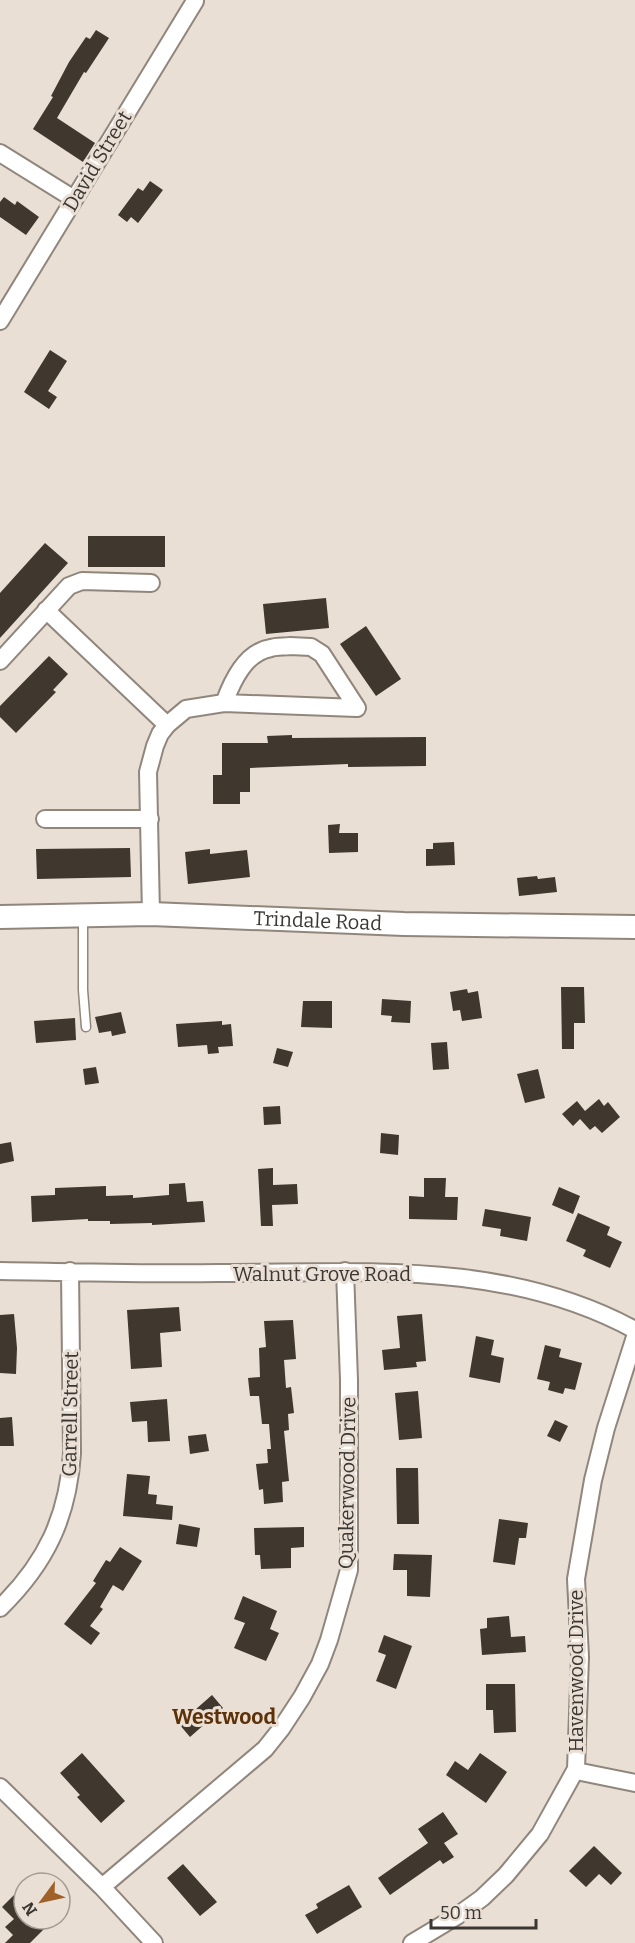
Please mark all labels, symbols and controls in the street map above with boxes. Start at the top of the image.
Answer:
street label: David Street [58,106,136,216]
street label: Trindale Road [253,906,383,935]
street label: Walnut Grove Road [233,1262,411,1286]
street label: Garrell Street [57,1351,83,1477]
street label: Quakerwood Drive [333,1397,361,1569]
street label: Havenwood Drive [564,1589,588,1753]
district label: Westwood [172,1704,276,1730]
north arrow [12,1871,72,1931]
scale bar [431,1892,536,1930]
text: N [19,1899,41,1919]
text: 50 m [440,1902,482,1924]

